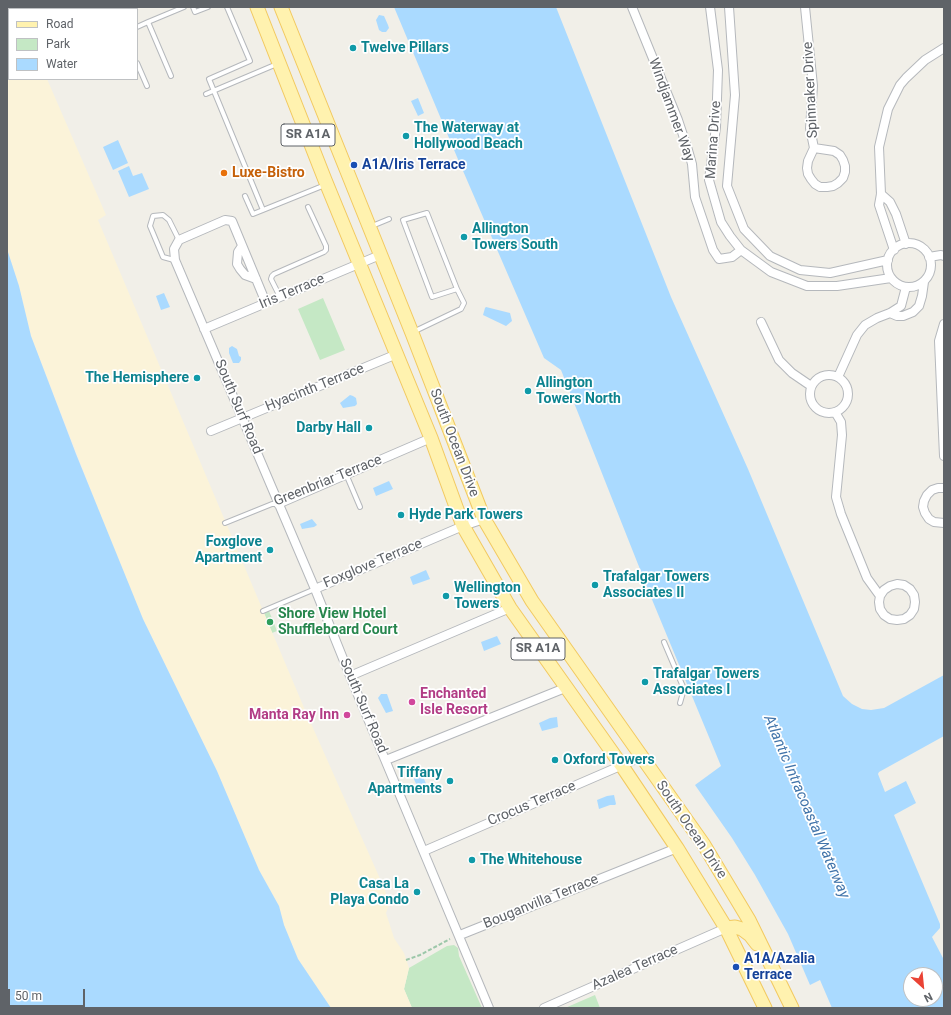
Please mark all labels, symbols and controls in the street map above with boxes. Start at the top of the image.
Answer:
legend [8,8,138,80]
text: Road [46,17,74,31]
text: Park [46,37,70,51]
place label: Twelve Pillars [361,40,449,56]
street label: Spinnaker Drive [800,41,822,139]
marker: Twelve Pillars [348,43,358,53]
street label: Windjammer Way [644,56,698,164]
text: Water [46,57,77,71]
street label: Marina Drive [703,100,725,180]
place label: The Waterway at Hollywood Beach [414,120,523,152]
road number: SR A1A [281,124,335,146]
marker: The Waterway at Hollywood Beach [401,131,411,141]
place label: A1A/Iris Terrace [362,157,466,173]
marker: A1A/Iris Terrace [349,160,359,170]
place label: Luxe-Bistro [232,165,305,181]
marker: Luxe-Bistro [219,168,229,178]
place label: Allington Towers South [472,221,558,254]
marker: Allington Towers South [459,232,469,242]
street label: Iris Terrace [257,271,327,313]
street label: South Surf Road [211,357,265,457]
street label: Hyacinth Terrace [263,361,367,415]
place label: The Hemisphere [85,370,189,386]
marker: The Hemisphere [192,373,202,383]
place label: Allington Towers North [536,375,621,408]
marker: Allington Towers North [523,386,533,396]
street label: South Ocean Drive [426,387,482,499]
place label: Darby Hall [296,420,361,436]
marker: Darby Hall [364,423,374,433]
street label: Greenbriar Terrace [271,452,385,510]
place label: Hyde Park Towers [409,507,523,523]
marker: Hyde Park Towers [396,510,406,520]
place label: Foxglove Apartment [195,534,262,566]
street label: Foxglove Terrace [321,536,425,592]
marker: Foxglove Apartment [265,545,275,555]
place label: Trafalgar Towers Associates II [603,569,709,602]
place label: Wellington Towers [454,580,521,612]
marker: Trafalgar Towers Associates II [590,580,600,590]
marker: Wellington Towers [441,591,451,601]
place label: Shore View Hotel Shuffleboard Court [278,606,398,638]
marker: Shore View Hotel Shuffleboard Court [265,617,275,627]
road number: SR A1A [511,638,565,660]
street label: South Surf Road [336,656,390,756]
place label: Trafalgar Towers Associates I [653,666,759,698]
marker: Trafalgar Towers Associates I [640,677,650,687]
place label: Enchanted Isle Resort [420,686,488,718]
marker: Enchanted Isle Resort [407,697,417,707]
place label: Manta Ray Inn [249,707,339,723]
marker: Manta Ray Inn [342,710,352,720]
water label: Atlantic Intracoastal Waterway [759,713,853,901]
place label: Oxford Towers [563,752,655,768]
marker: Oxford Towers [550,755,560,765]
place label: Tiffany Apartments [368,765,442,798]
marker: Tiffany Apartments [445,776,455,786]
street label: Crocus Terrace [485,778,579,830]
street label: South Ocean Drive [652,778,730,882]
place label: The Whitehouse [480,852,582,868]
marker: The Whitehouse [467,855,477,865]
street label: Bouganvilla Terrace [481,871,601,933]
place label: Casa La Playa Condo [330,876,409,908]
marker: Casa La Playa Condo [412,887,422,897]
street label: Azalea Terrace [589,942,681,994]
place label: A1A/Azalia Terrace [744,951,815,984]
marker: A1A/Azalia Terrace [731,962,741,972]
north arrow [903,967,943,1007]
scale bar [10,981,87,1007]
text: 50 m [15,989,42,1003]
text: N [922,990,935,1005]

